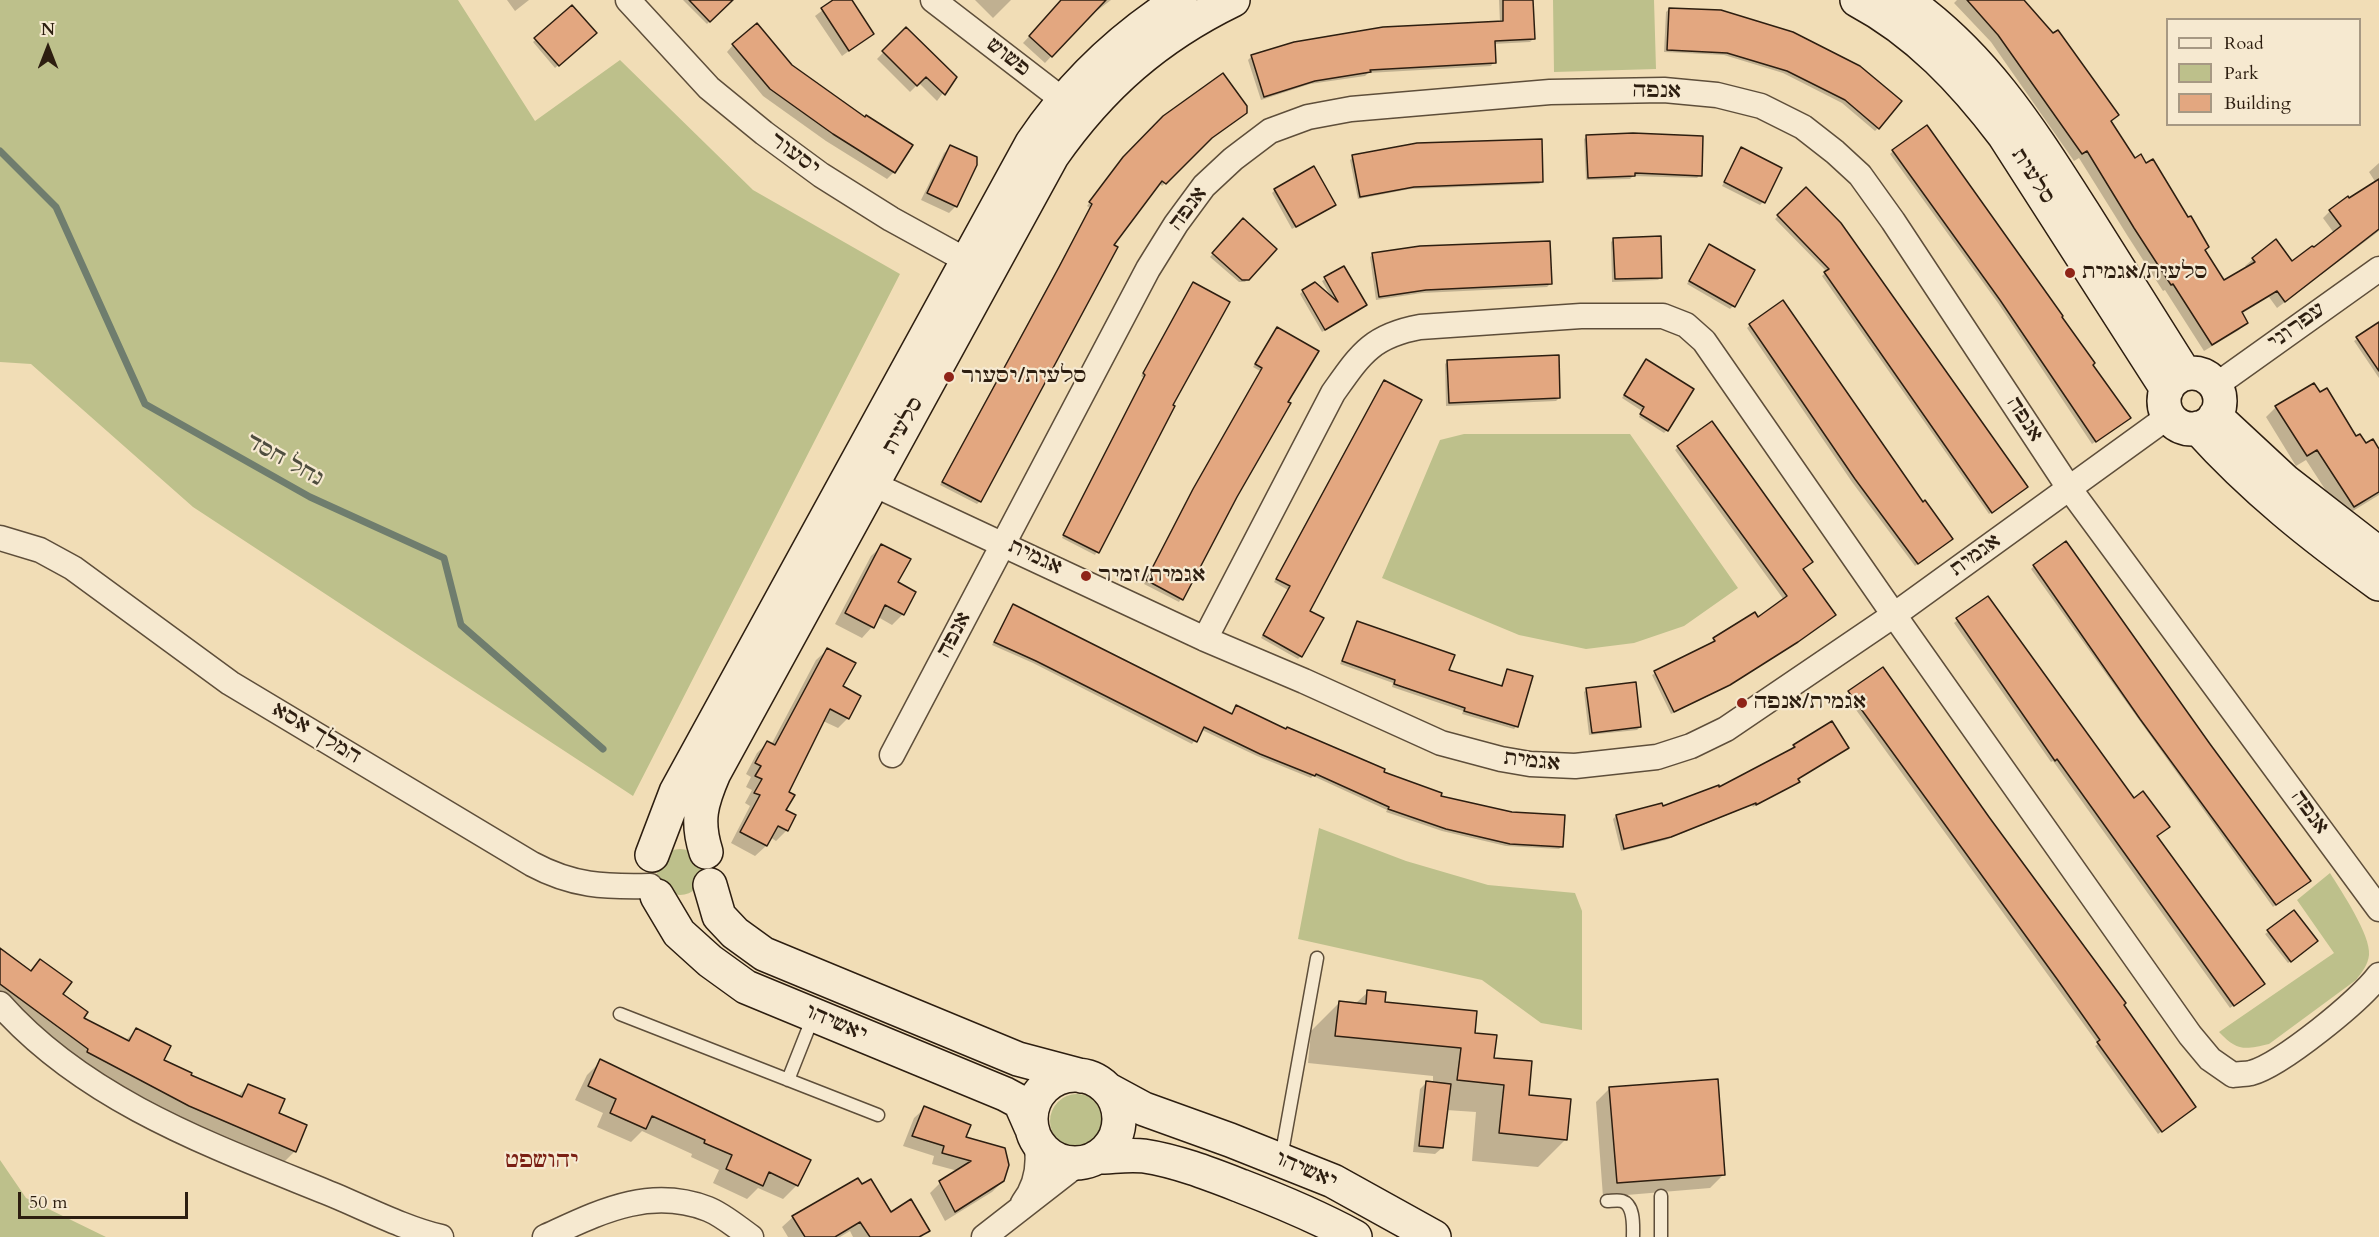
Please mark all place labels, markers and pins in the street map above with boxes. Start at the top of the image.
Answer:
place label: סלעית/אגמית [2082,260,2208,286]
marker: סלעית/אגמית [2063,266,2077,280]
place label: סלעית/יסעור [961,364,1087,390]
marker: סלעית/יסעור [942,370,956,384]
place label: אגמית/זמיר [1098,563,1206,589]
marker: אגמית/זמיר [1079,569,1093,583]
place label: אגמית/אנפה [1754,690,1866,716]
marker: אגמית/אנפה [1735,696,1749,710]

